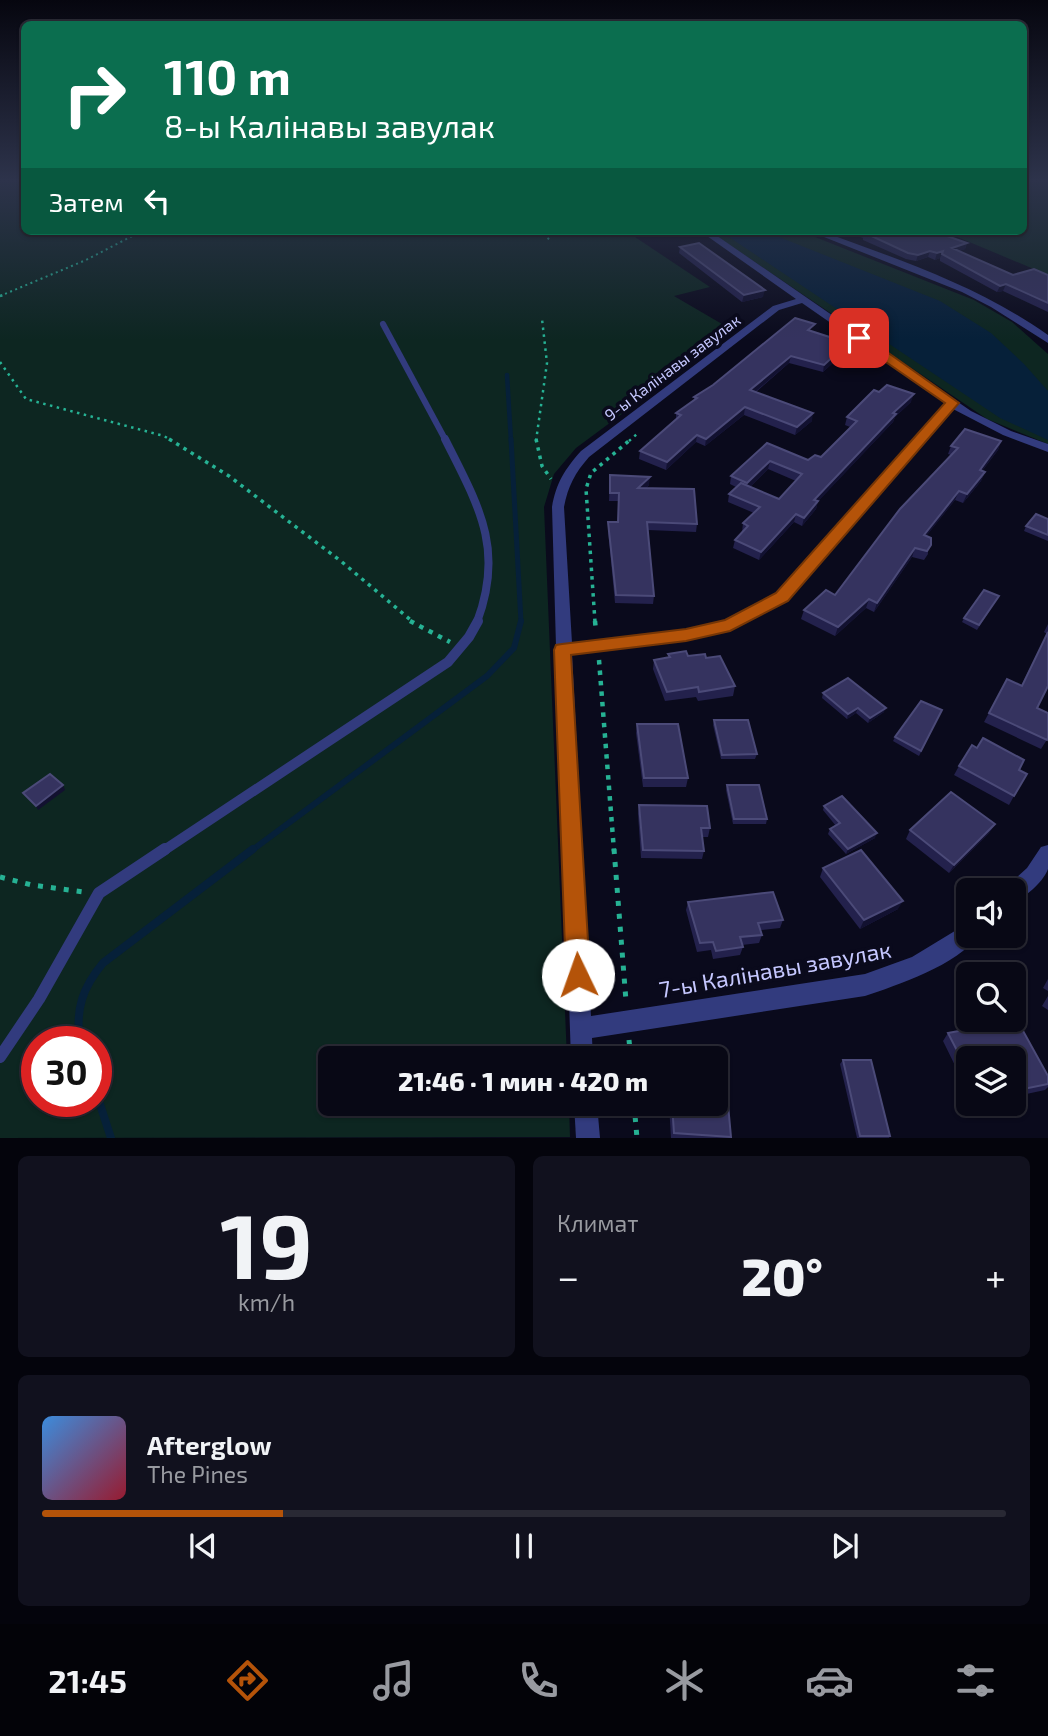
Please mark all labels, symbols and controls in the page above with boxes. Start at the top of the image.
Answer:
text: 110 m [164,46,291,105]
icon: right [49,49,140,140]
text: 8-ы Калінавы завулак [164,106,495,144]
icon: left [138,182,176,220]
text: Затем [49,186,124,217]
pin [829,308,889,368]
street label: 9-ы Калінавы завулак [600,310,744,425]
icon: arrive [840,319,878,357]
map controls [956,878,1026,1116]
button: sound [956,878,1026,948]
street label: 7-ы Калінавы завулак [657,935,893,1004]
position arrow [541,938,615,1012]
button: search [956,962,1026,1032]
speed limit sign: 30 [21,1026,112,1117]
button: layers [956,1046,1026,1116]
text: 21:46 · 1 мин · 420 m [398,1065,648,1096]
text: 19 [220,1188,313,1297]
text: Климат [557,1209,638,1237]
text: 20° [741,1244,823,1306]
text: − [557,1253,579,1299]
text: + [985,1253,1006,1299]
text: km/h [238,1288,295,1316]
text: Afterglow [147,1429,272,1460]
text: The Pines [147,1460,248,1488]
icon: previous [184,1527,222,1565]
icon: pause [505,1527,543,1565]
icon: next [826,1527,864,1565]
icon: directions [223,1656,272,1705]
icon: music [369,1656,418,1705]
icon: phone [514,1656,563,1705]
icon: climate [660,1656,709,1705]
icon: car [805,1656,854,1705]
icon: filters [951,1656,1000,1705]
text: 21:45 [48,1661,127,1699]

